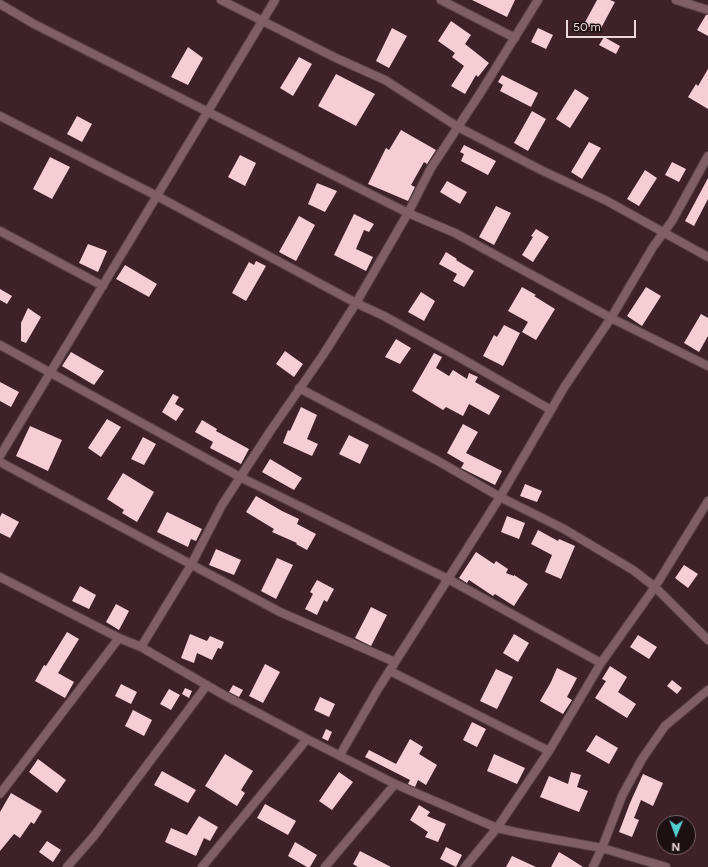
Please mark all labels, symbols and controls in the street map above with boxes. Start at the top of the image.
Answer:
scale bar [568,12,638,38]
text: 50 m [573,20,601,34]
north arrow [656,815,696,855]
text: N [671,840,680,853]

